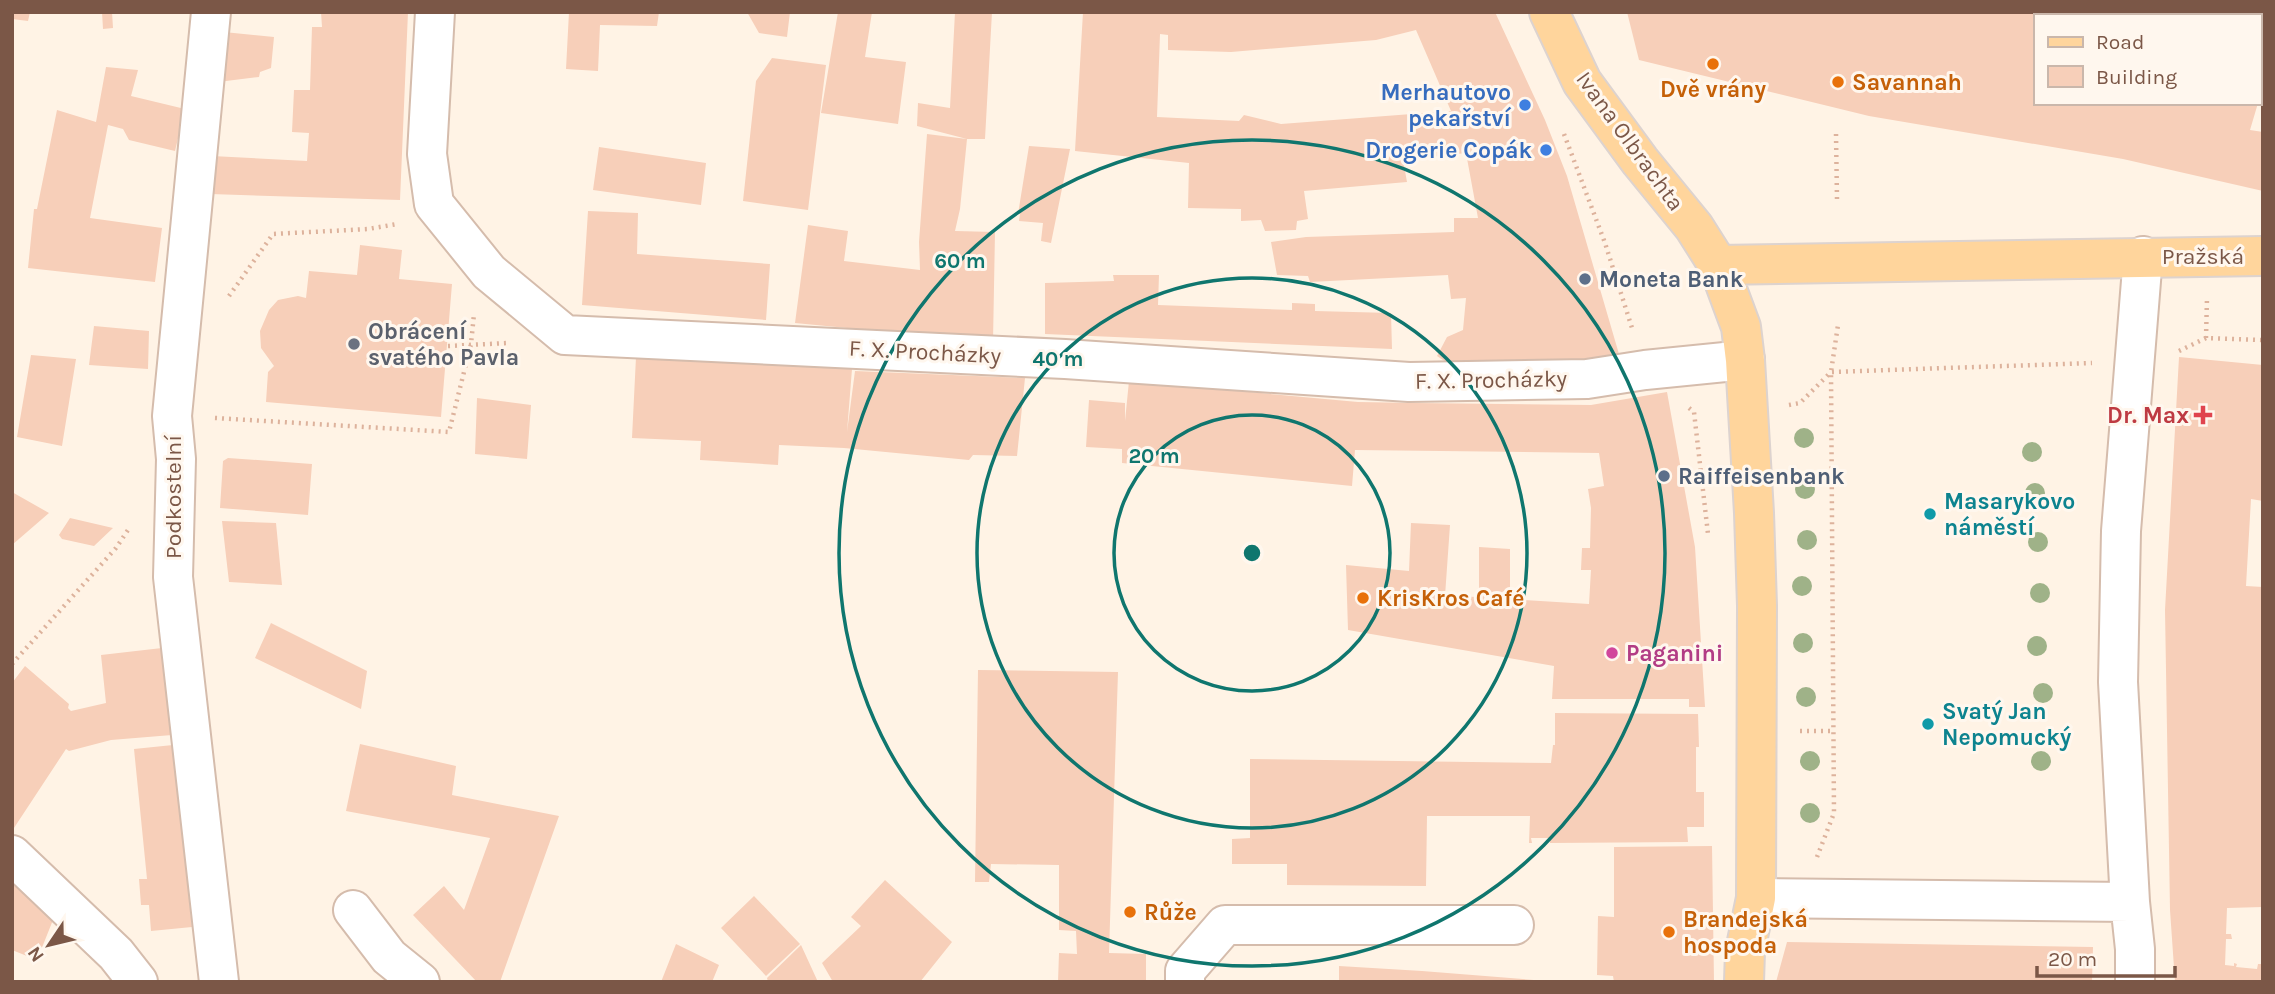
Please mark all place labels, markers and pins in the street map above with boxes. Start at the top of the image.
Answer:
marker: Dvě vrány [1705,56,1721,72]
place label: Savannah [1852,69,1962,96]
marker: Savannah [1830,74,1846,90]
place label: Dvě vrány [1660,76,1766,103]
place label: Merhautovo pekařství [1380,79,1511,132]
marker: Merhautovo pekařství [1517,97,1533,113]
place label: Drogerie Copák [1365,137,1532,164]
marker: Drogerie Copák [1538,142,1554,158]
place label: Moneta Bank [1599,266,1744,293]
marker: Moneta Bank [1577,271,1593,287]
place label: Obrácení svatého Pavla [368,318,519,371]
marker: Obrácení svatého Pavla [346,336,362,352]
place label: Dr. Max [2107,402,2189,429]
marker: Dr. Max [2195,407,2211,423]
place label: Raiffeisenbank [1678,463,1845,490]
marker: Raiffeisenbank [1656,468,1672,484]
place label: Masarykovo náměstí [1944,488,2075,541]
marker: Masarykovo náměstí [1922,506,1938,522]
centre of rings [1240,541,1264,565]
place label: KrisKros Café [1377,585,1524,612]
marker: KrisKros Café [1355,590,1371,606]
place label: Paganini [1626,640,1723,667]
marker: Paganini [1604,645,1620,661]
place label: Svatý Jan Nepomucký [1942,698,2072,751]
marker: Svatý Jan Nepomucký [1920,716,1936,732]
place label: Růže [1144,899,1197,926]
marker: Růže [1122,904,1138,920]
place label: Brandejská hospoda [1683,906,1808,959]
marker: Brandejská hospoda [1661,924,1677,940]

